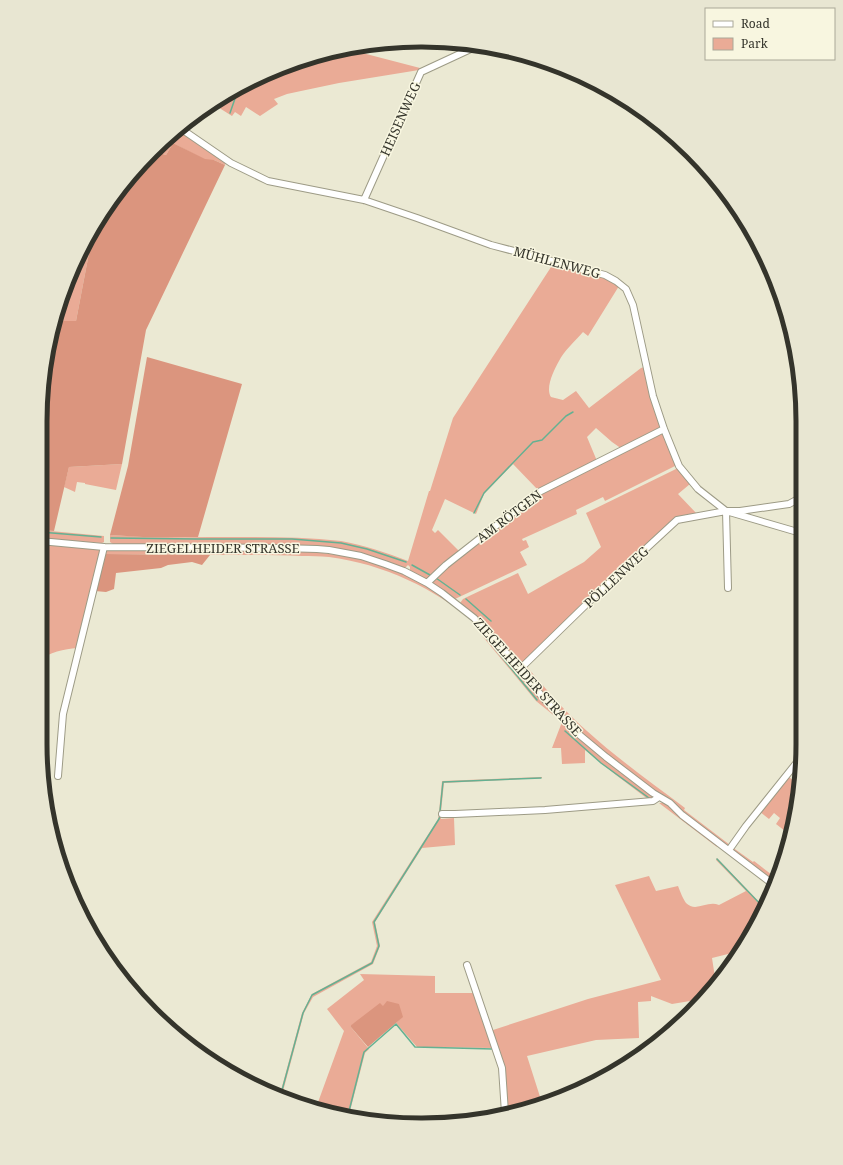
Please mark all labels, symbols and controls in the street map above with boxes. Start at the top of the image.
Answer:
legend [705,8,835,60]
text: Road [741,15,771,32]
text: Park [741,35,769,52]
street label: HEISENWEG [376,78,425,159]
street label: MÜHLENWEG [512,242,603,282]
street label: AM RÖTGEN [473,485,545,546]
street label: ZIEGELHEIDER STRASSE [146,539,300,557]
street label: PÖLLENWEG [580,542,653,612]
street label: ZIEGELHEIDER STRASSE [470,614,586,740]

